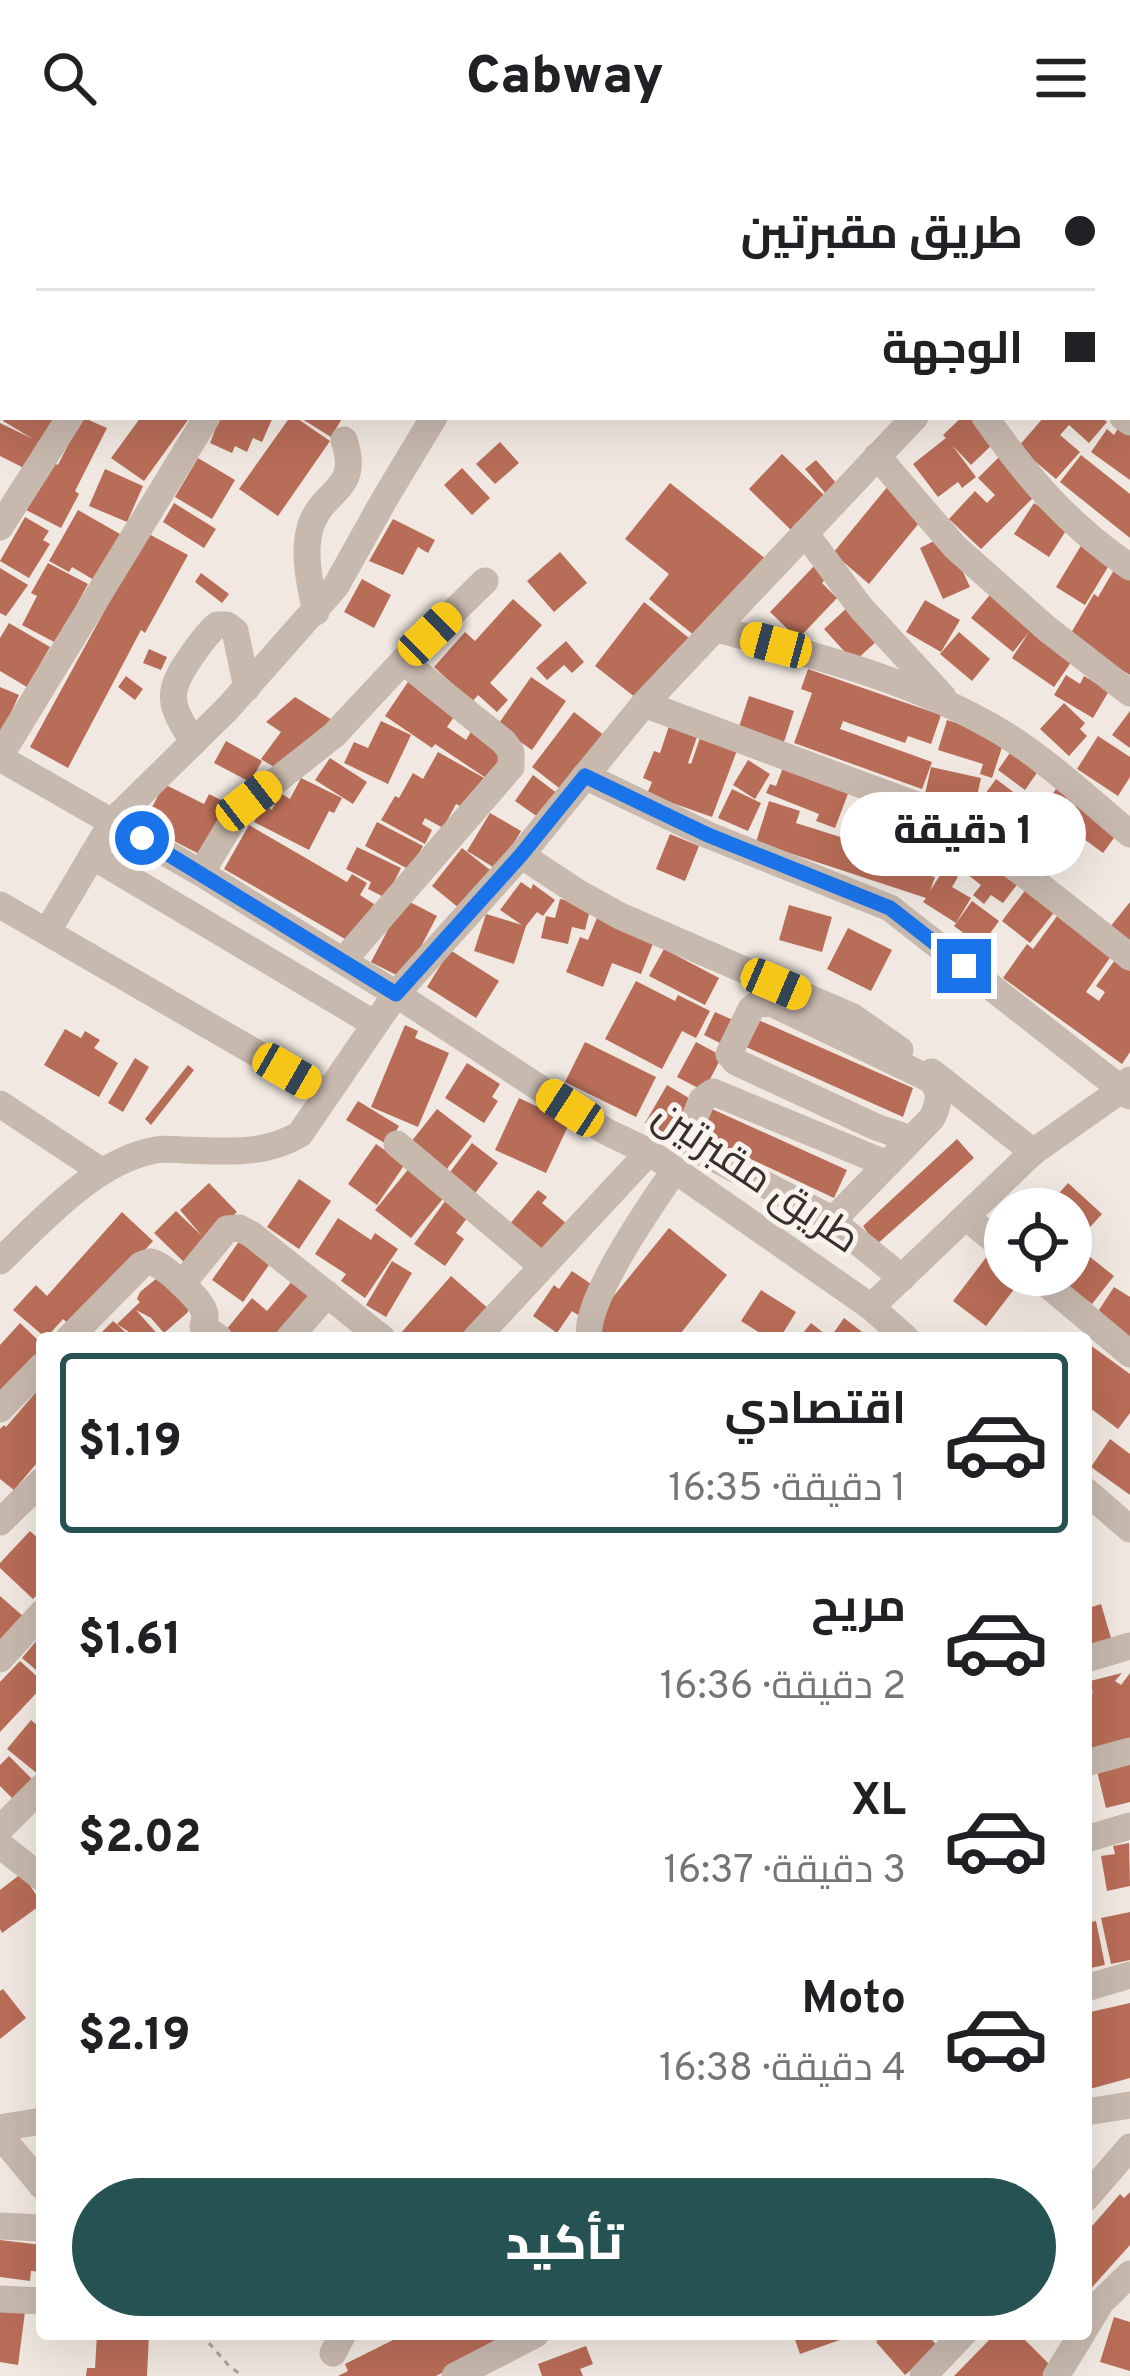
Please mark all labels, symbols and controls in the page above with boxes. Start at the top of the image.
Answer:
text: Cabway [466,44,664,113]
icon: search [36,45,102,111]
icon: menu [1028,45,1094,111]
text: طريق مقبرتين [741,208,1023,265]
text: الوجهة [882,323,1023,380]
car [392,596,468,672]
car [737,618,815,672]
car [210,765,288,837]
callout: 1 دقيقة [841,792,1087,876]
text: 1 دقيقة [893,809,1033,858]
route start [115,811,169,865]
route end [937,939,991,993]
car [736,953,816,1015]
car [247,1037,327,1105]
car [530,1073,610,1143]
street label: طريق مقبرتين [642,1091,868,1267]
map controls [984,1188,1092,1296]
button: locate [984,1188,1092,1296]
text: اقتصادي [725,1383,906,1440]
icon: car [942,1389,1050,1497]
text: $1.19 [78,1415,182,1472]
text: 1 دقيقة · 16:35 [668,1466,906,1515]
text: مريح [811,1581,906,1638]
icon: car [942,1587,1050,1695]
text: $1.61 [78,1613,182,1670]
text: 2 دقيقة · 16:36 [660,1664,906,1713]
text: XL [851,1774,906,1831]
icon: car [942,1785,1050,1893]
text: $2.02 [78,1811,201,1868]
text: 3 دقيقة · 16:37 [664,1848,906,1897]
text: Moto [802,1972,906,2029]
icon: car [942,1983,1050,2091]
text: $2.19 [78,2009,190,2066]
text: 4 دقيقة · 16:38 [659,2046,906,2095]
button: تأكيد [72,2178,1056,2316]

